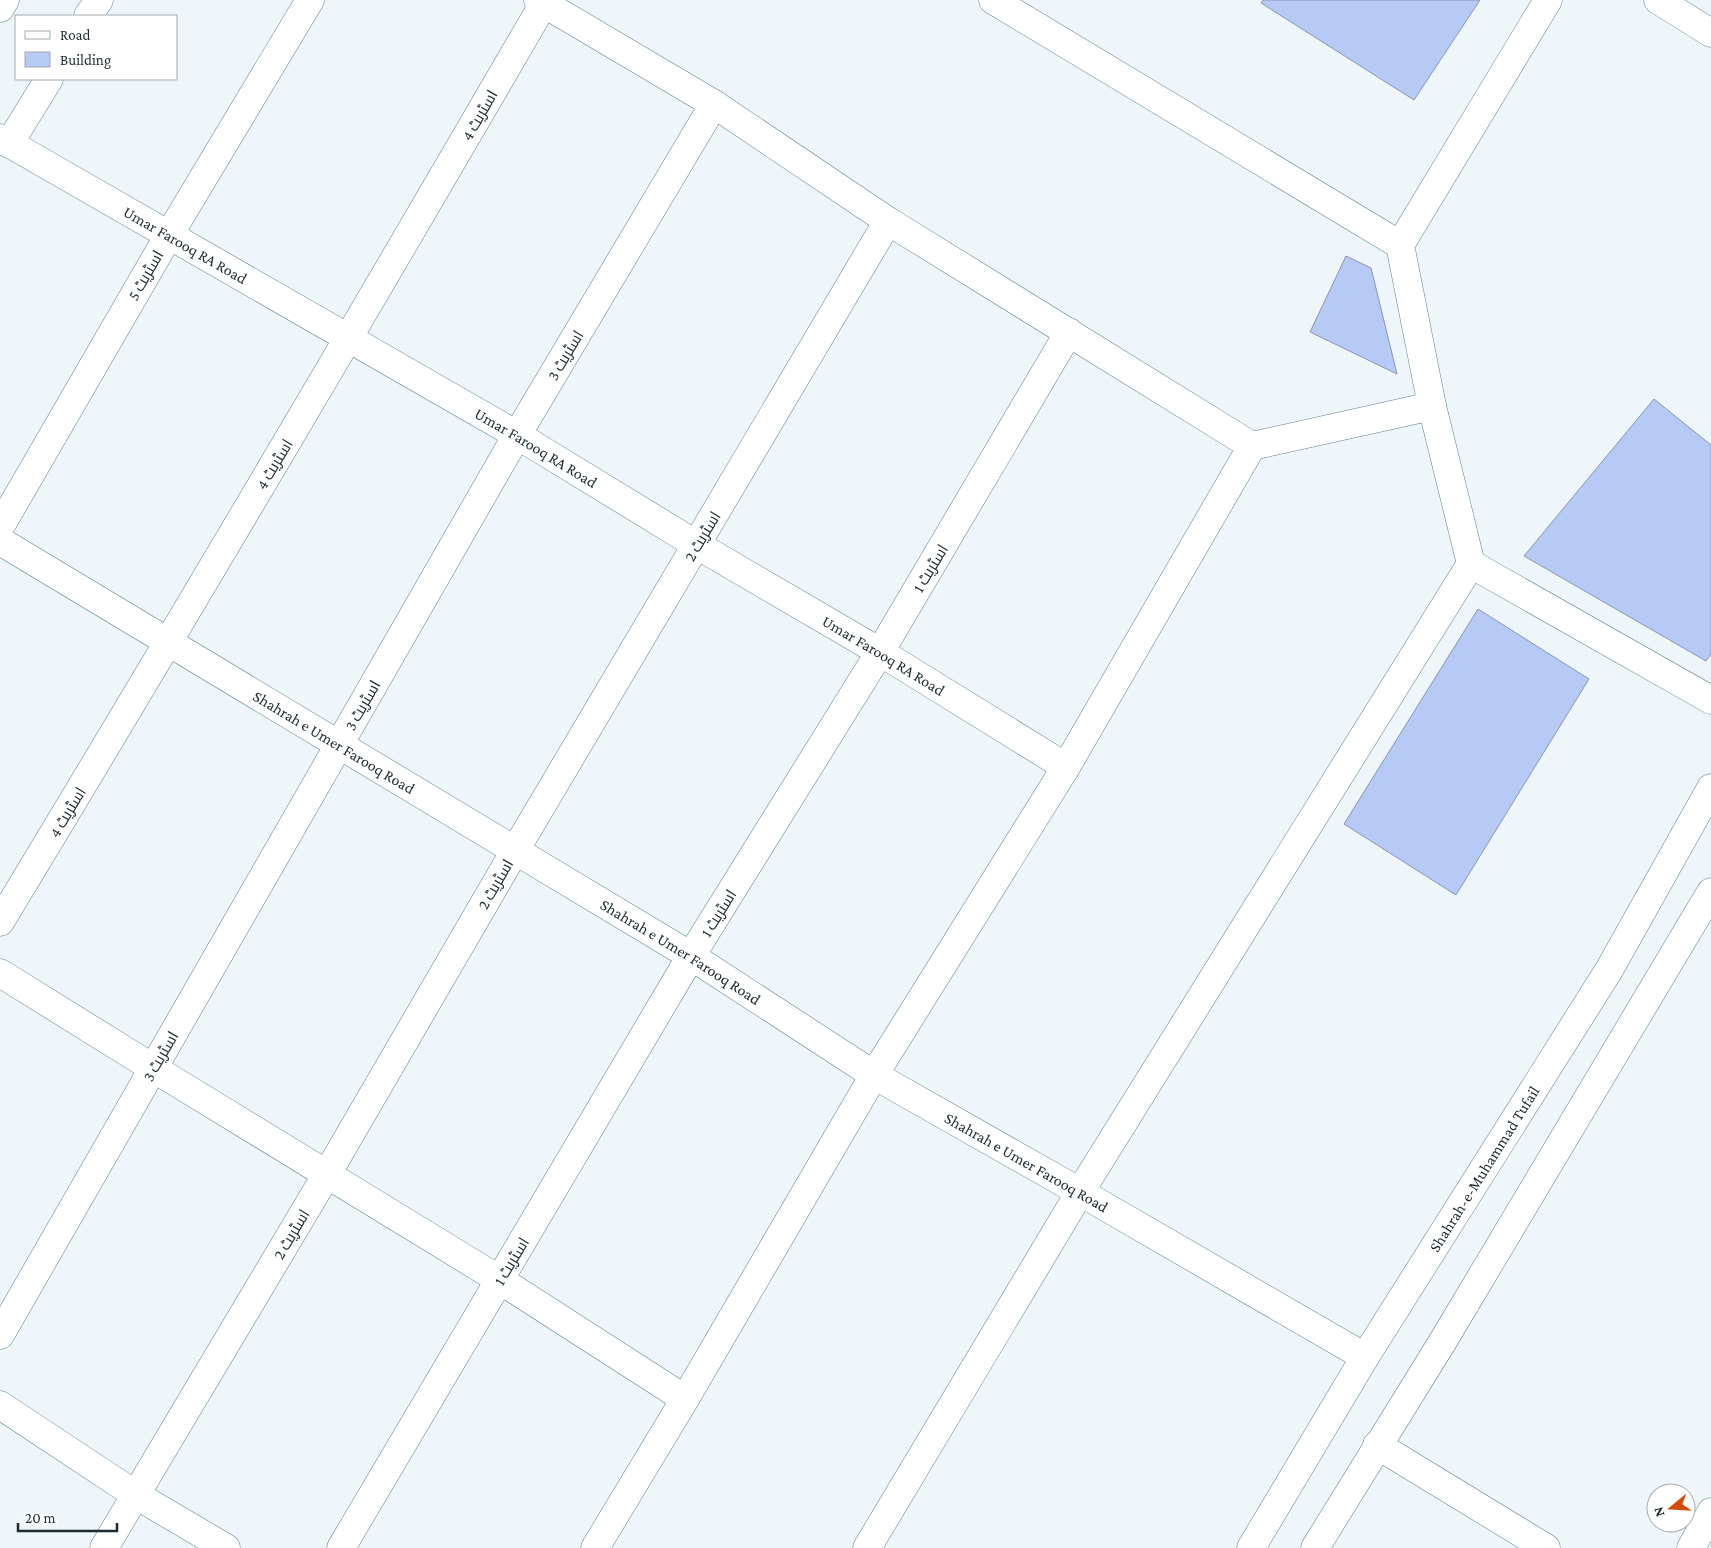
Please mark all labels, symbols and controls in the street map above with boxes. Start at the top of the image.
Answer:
legend [15,15,178,80]
text: Road [60,27,91,43]
text: Building [60,52,111,69]
street label: اسٹریٹ 4 [458,87,502,144]
street label: Umar Farooq RA Road [121,203,251,287]
street label: اسٹریٹ 5 [124,247,167,304]
street label: اسٹریٹ 3 [544,327,588,384]
street label: Umar Farooq RA Road [472,405,601,491]
street label: اسٹریٹ 4 [253,436,297,493]
street label: اسٹریٹ 2 [681,508,725,565]
street label: اسٹریٹ 1 [910,541,952,596]
street label: Umar Farooq RA Road [819,612,948,699]
street label: اسٹریٹ 3 [341,677,384,734]
street label: Shahrah e Umer Farooq Road [250,687,418,797]
street label: اسٹریٹ 4 [46,784,90,841]
street label: اسٹریٹ 2 [474,856,517,913]
street label: اسٹریٹ 1 [697,886,740,941]
street label: Shahrah e Umer Farooq Road [598,896,764,1008]
street label: اسٹریٹ 3 [139,1028,182,1085]
street label: Shahrah-e-Muhammad Tufail [1426,1083,1543,1255]
street label: Shahrah e Umer Farooq Road [942,1109,1112,1216]
street label: اسٹریٹ 2 [270,1206,314,1263]
street label: اسٹریٹ 1 [491,1234,533,1289]
north arrow [1646,1483,1696,1533]
scale bar [18,1500,116,1532]
text: N [1649,1505,1668,1519]
text: 20 m [25,1510,56,1526]

